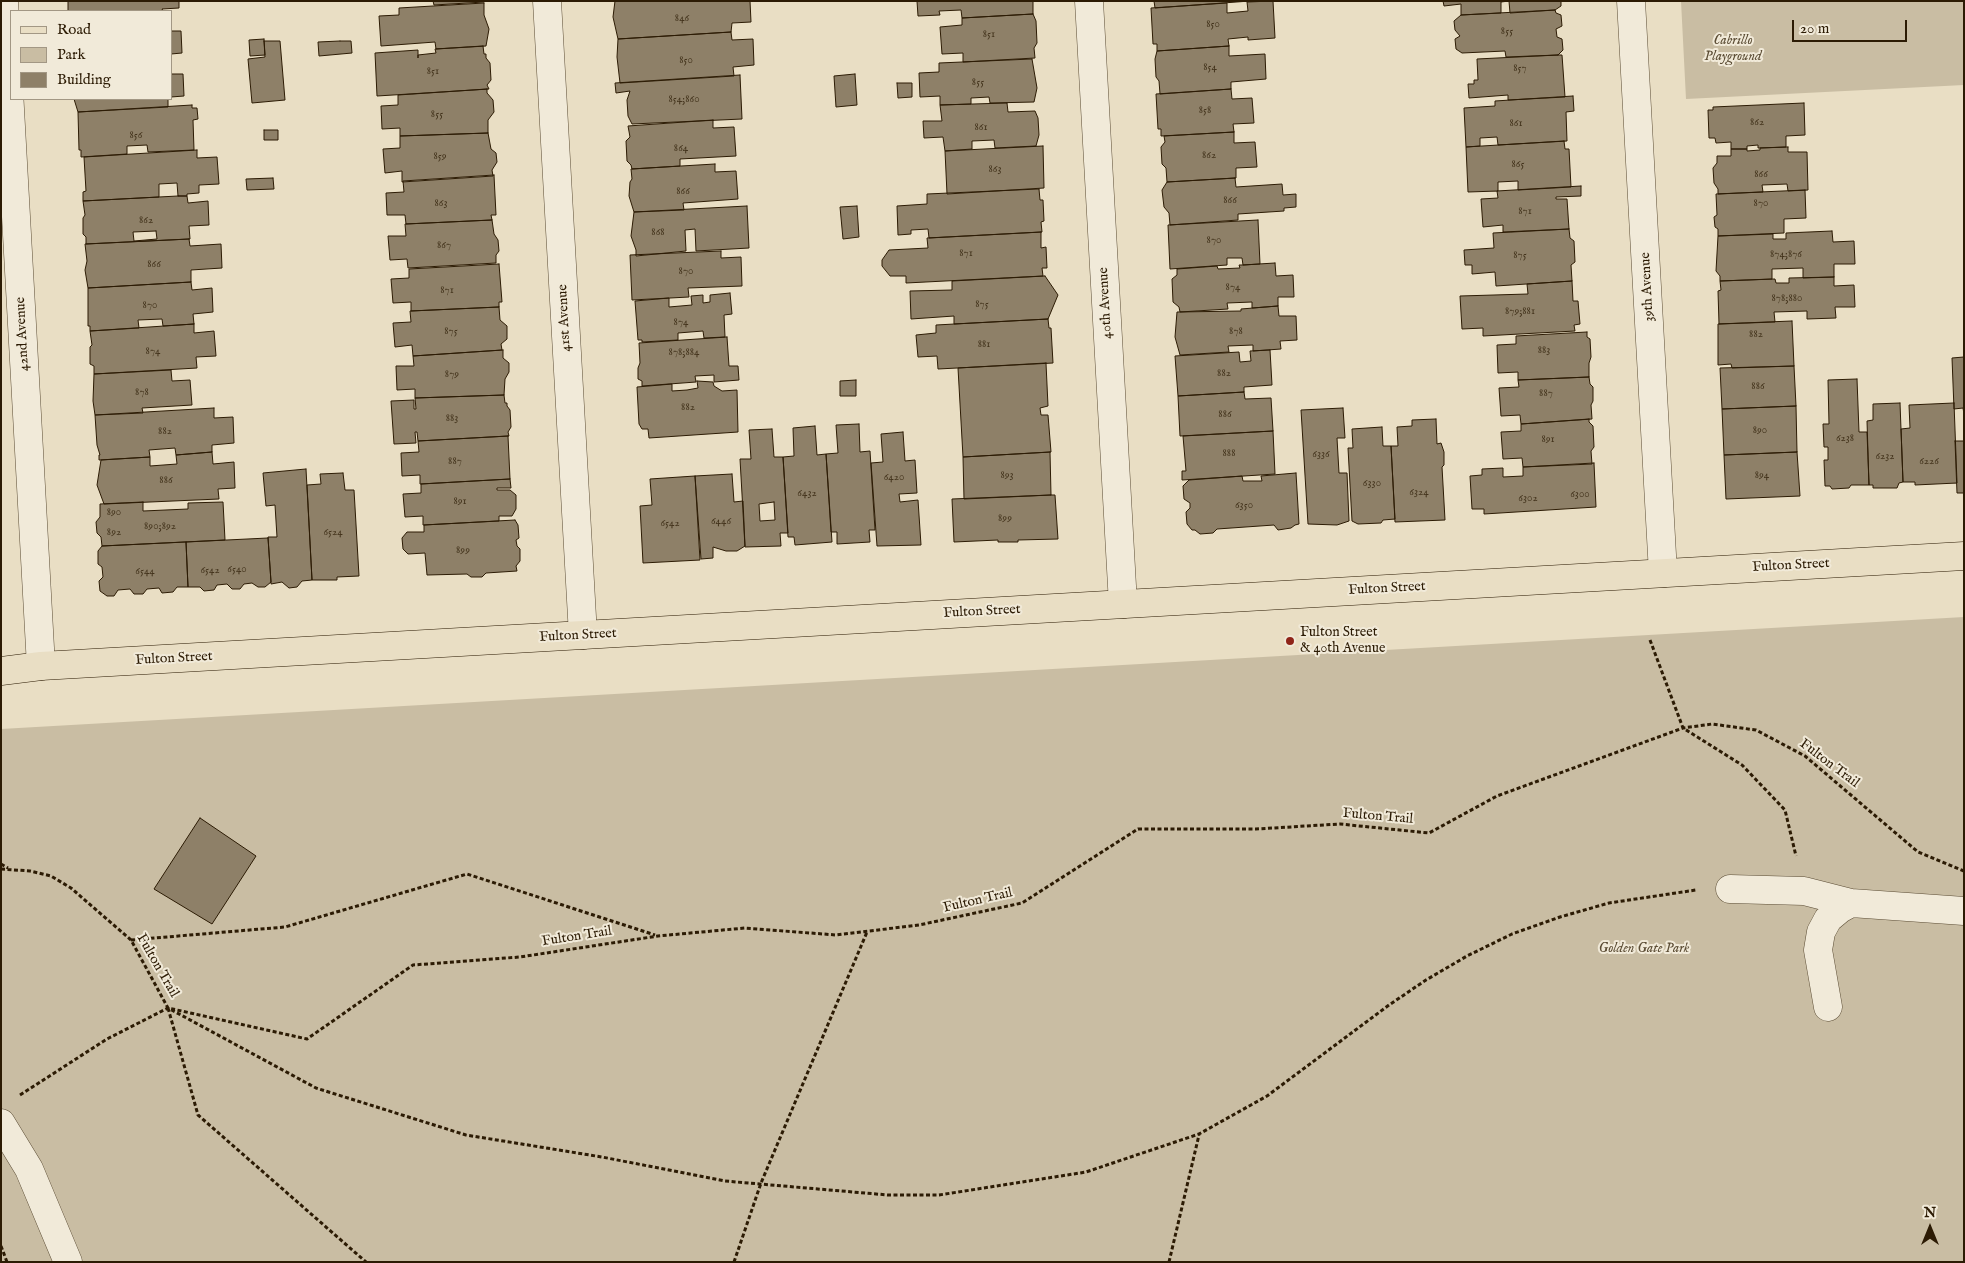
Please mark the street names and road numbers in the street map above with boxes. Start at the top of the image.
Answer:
street label: 39th Avenue [1638,252,1658,322]
street label: 40th Avenue [1096,267,1116,339]
street label: 41st Avenue [555,284,575,352]
street label: 42nd Avenue [13,297,33,371]
street label: Fulton Street [1752,556,1830,576]
street label: Fulton Street [1348,579,1426,599]
street label: Fulton Street [943,602,1021,622]
street label: Fulton Street [539,626,617,646]
street label: Fulton Street [135,649,213,669]
street label: Fulton Trail [1796,736,1862,792]
street label: Fulton Trail [1342,806,1414,828]
street label: Fulton Trail [942,885,1014,917]
street label: Fulton Trail [541,923,613,951]
street label: Fulton Trail [132,931,182,1001]

